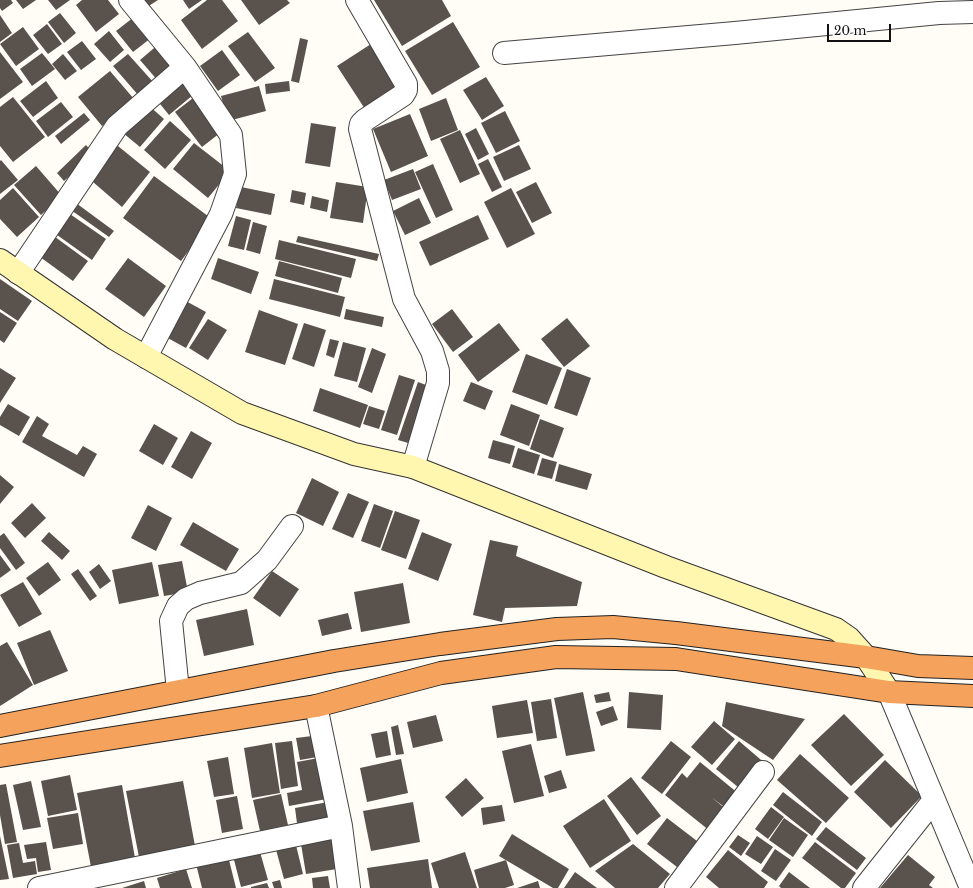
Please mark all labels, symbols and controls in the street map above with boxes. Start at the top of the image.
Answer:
scale bar [829,16,893,42]
text: 20 m [834,23,866,38]

